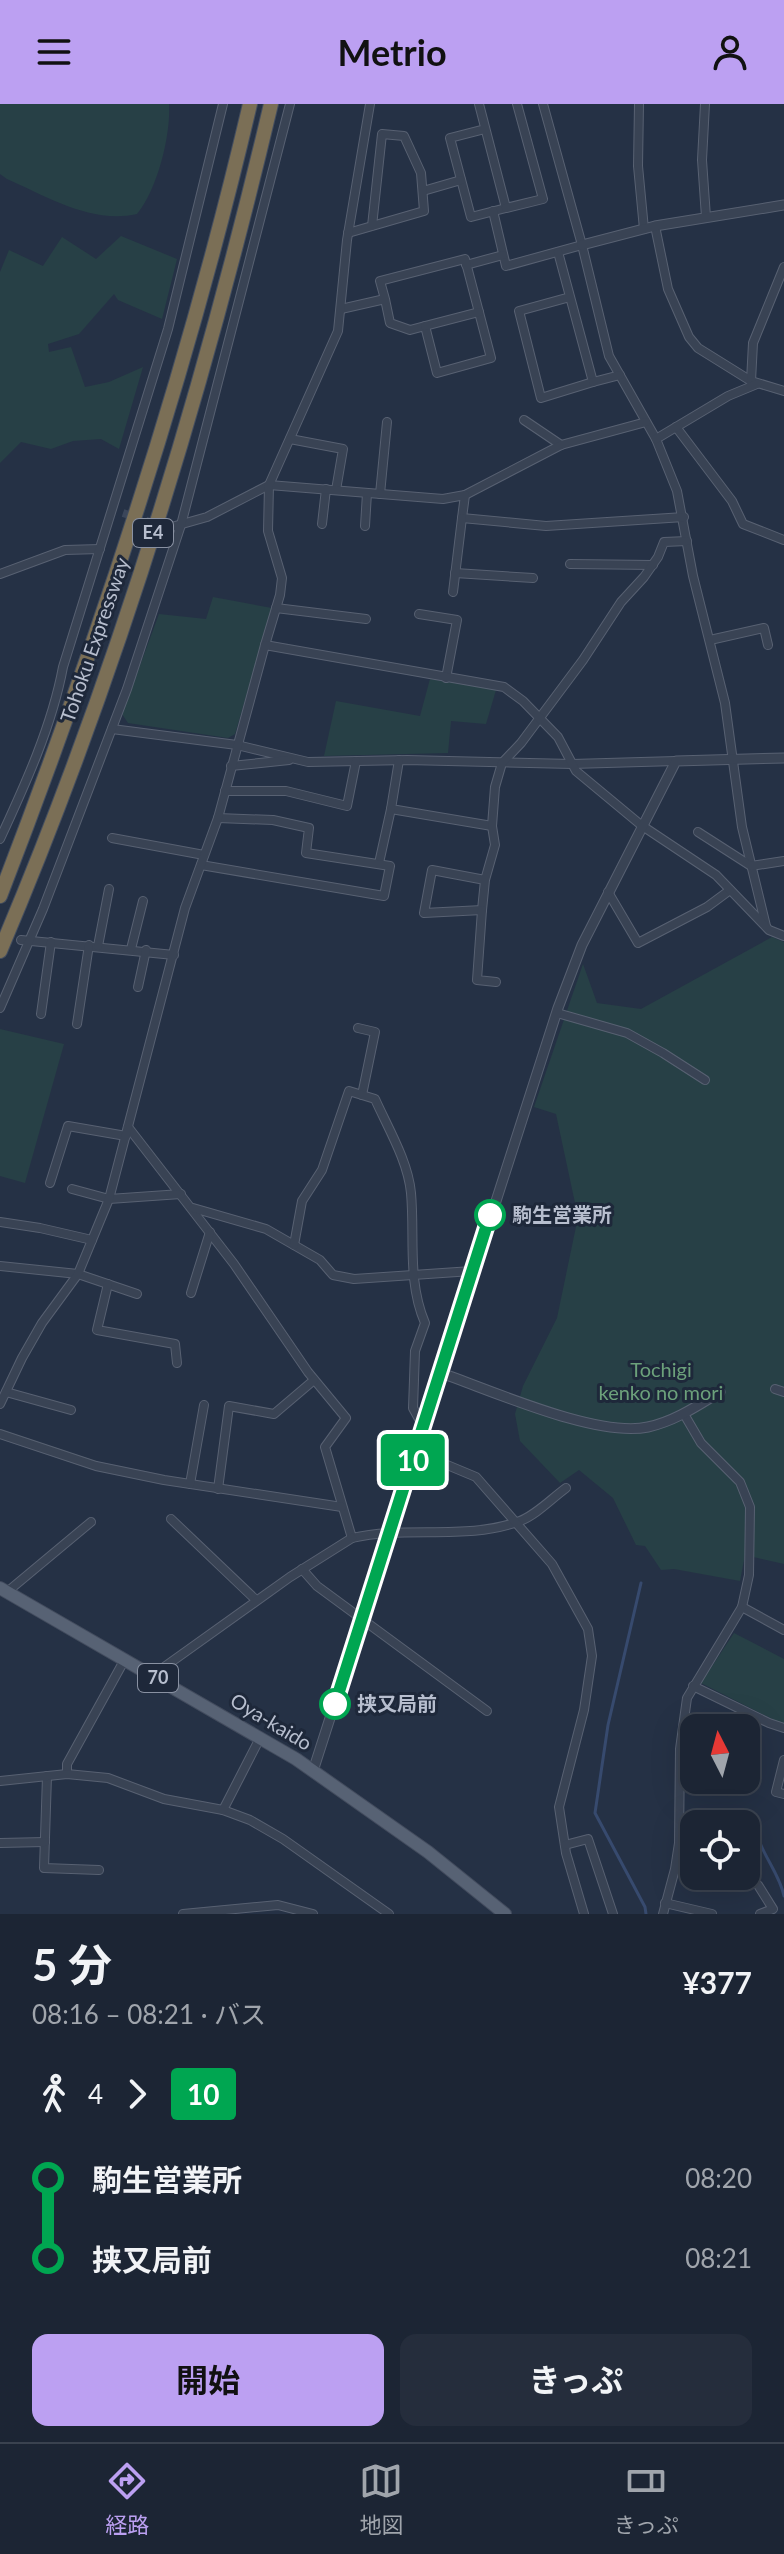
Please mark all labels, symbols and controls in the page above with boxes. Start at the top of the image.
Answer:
icon: menu [32,30,76,74]
text: Metrio [337,30,447,74]
icon: person [708,30,752,74]
road number: E4 [133,519,173,547]
street label: Tohoku Expressway [55,553,134,725]
marker: 駒生営業所 [475,1200,505,1230]
place label: 駒生営業所 [512,1202,612,1226]
park label: Tochigi kenko no mori [599,1357,723,1404]
line badge: 10 [377,1434,449,1486]
text: 10 [397,1443,429,1477]
road number: 70 [138,1664,178,1692]
street label: Oya-kaido [226,1687,317,1755]
marker: 挟又局前 [320,1689,350,1719]
place label: 挟又局前 [357,1691,437,1715]
north arrow [680,1714,760,1794]
map controls [680,1714,760,1890]
button: locate [680,1810,760,1890]
text: 5 分 [32,1938,112,1990]
text: ¥377 [682,1964,752,2000]
text: 08:16 – 08:21 · バス [32,1998,266,2030]
icon: walk [32,2072,76,2116]
icon: forward [115,2072,159,2116]
text: 10 [187,2077,220,2111]
text: 4 [88,2078,103,2110]
text: 駒生営業所 [92,2161,242,2197]
text: 08:20 [685,2162,752,2194]
text: 挟又局前 [92,2241,212,2277]
text: 08:21 [685,2242,752,2274]
button: 開始 [32,2334,384,2426]
button: きっぷ [400,2334,752,2426]
tab: 経路 [105,2459,149,2539]
tab: 地図 [359,2459,403,2539]
tab: きっぷ [614,2459,679,2539]

